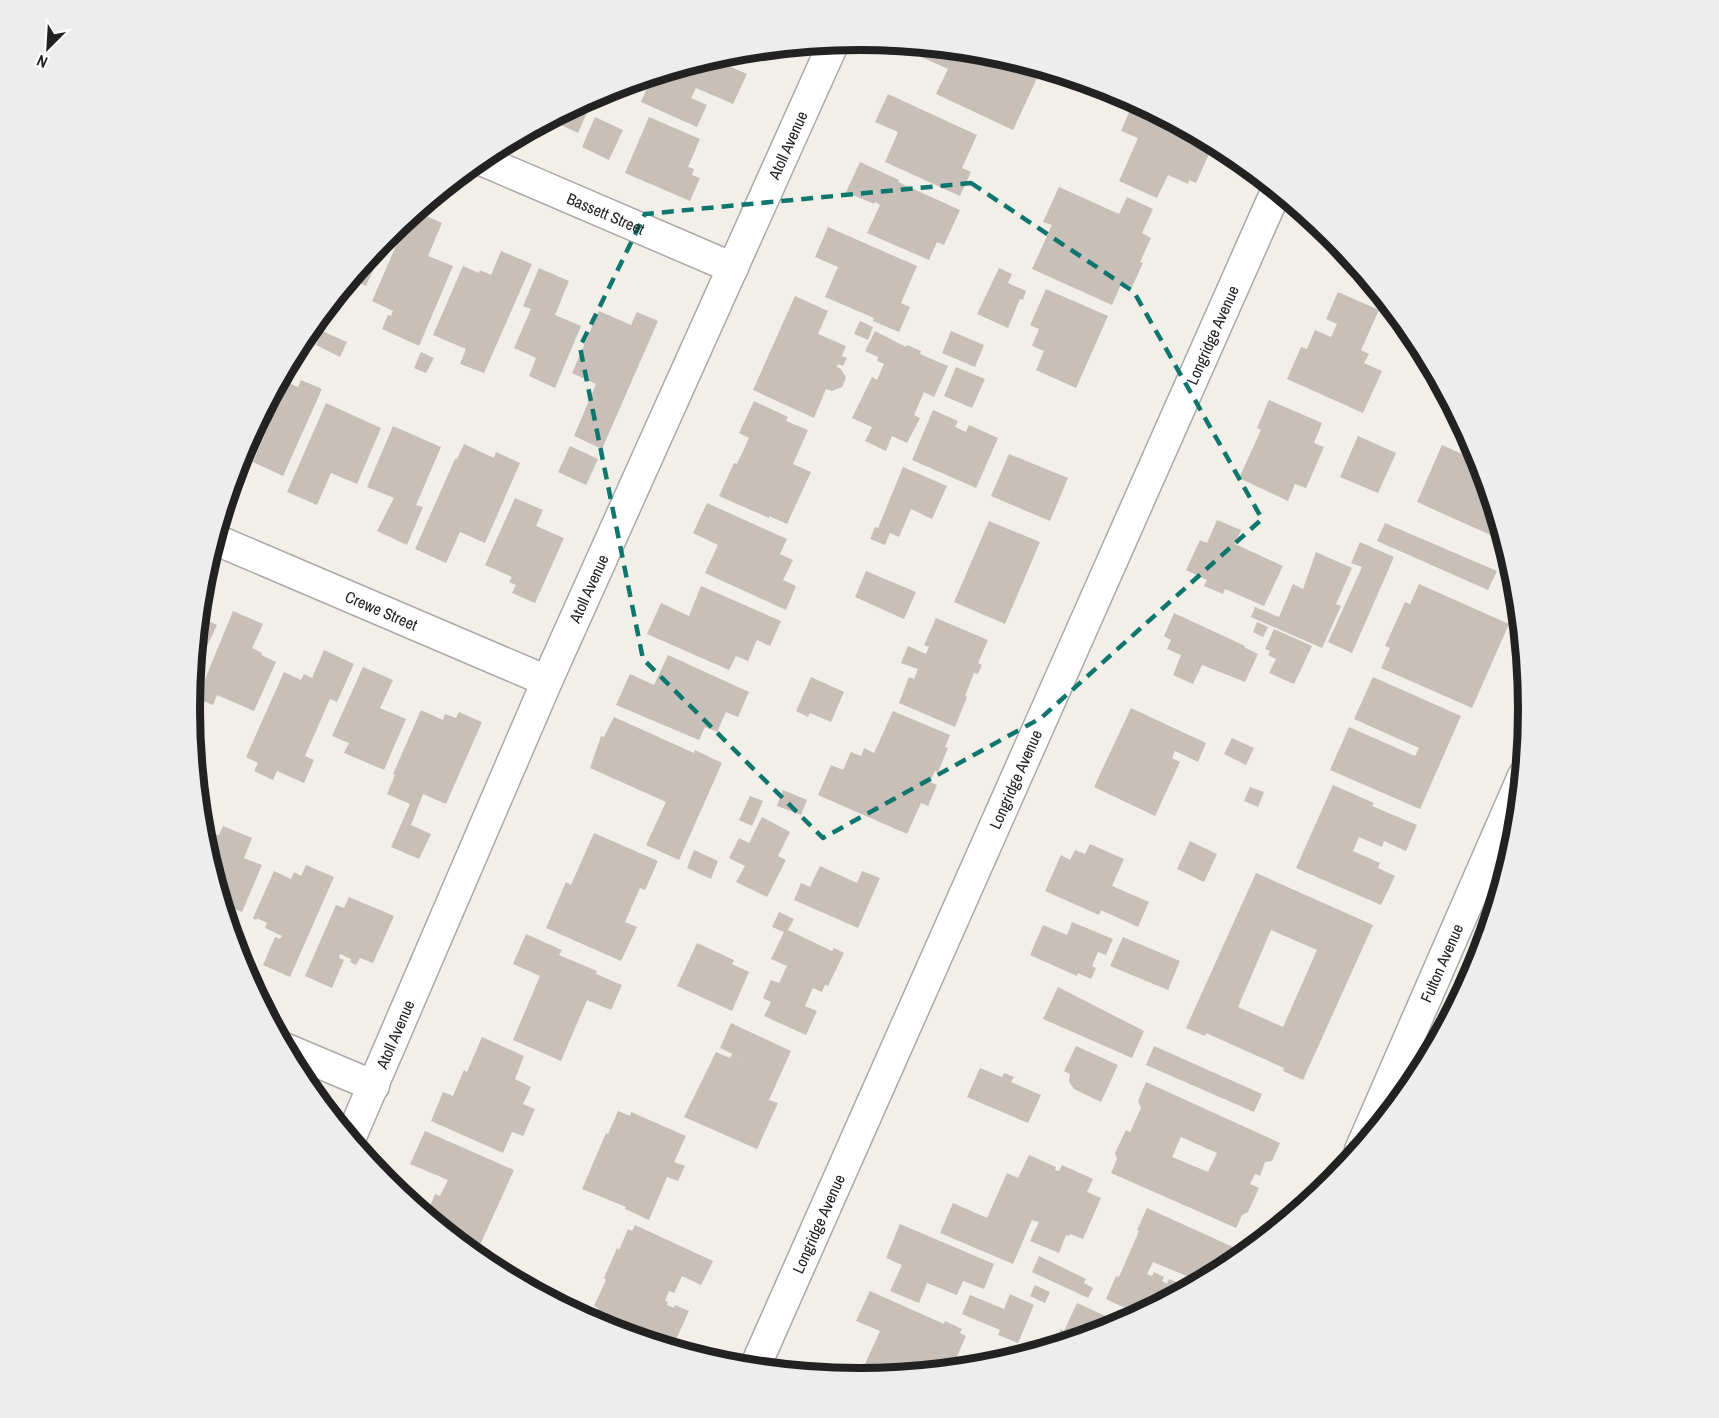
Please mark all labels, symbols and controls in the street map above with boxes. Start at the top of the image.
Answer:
north arrow [18,18,78,78]
text: N [33,50,51,74]
street label: Atoll Avenue [762,107,813,184]
street label: Bassett Street [564,187,648,240]
street label: Longridge Avenue [1181,282,1244,388]
street label: Atoll Avenue [563,551,614,627]
street label: Crewe Street [342,585,421,636]
street label: Longridge Avenue [984,726,1047,832]
street label: Fulton Avenue [1415,920,1468,1006]
street label: Atoll Avenue [370,997,420,1073]
street label: Longridge Avenue [787,1171,850,1277]

